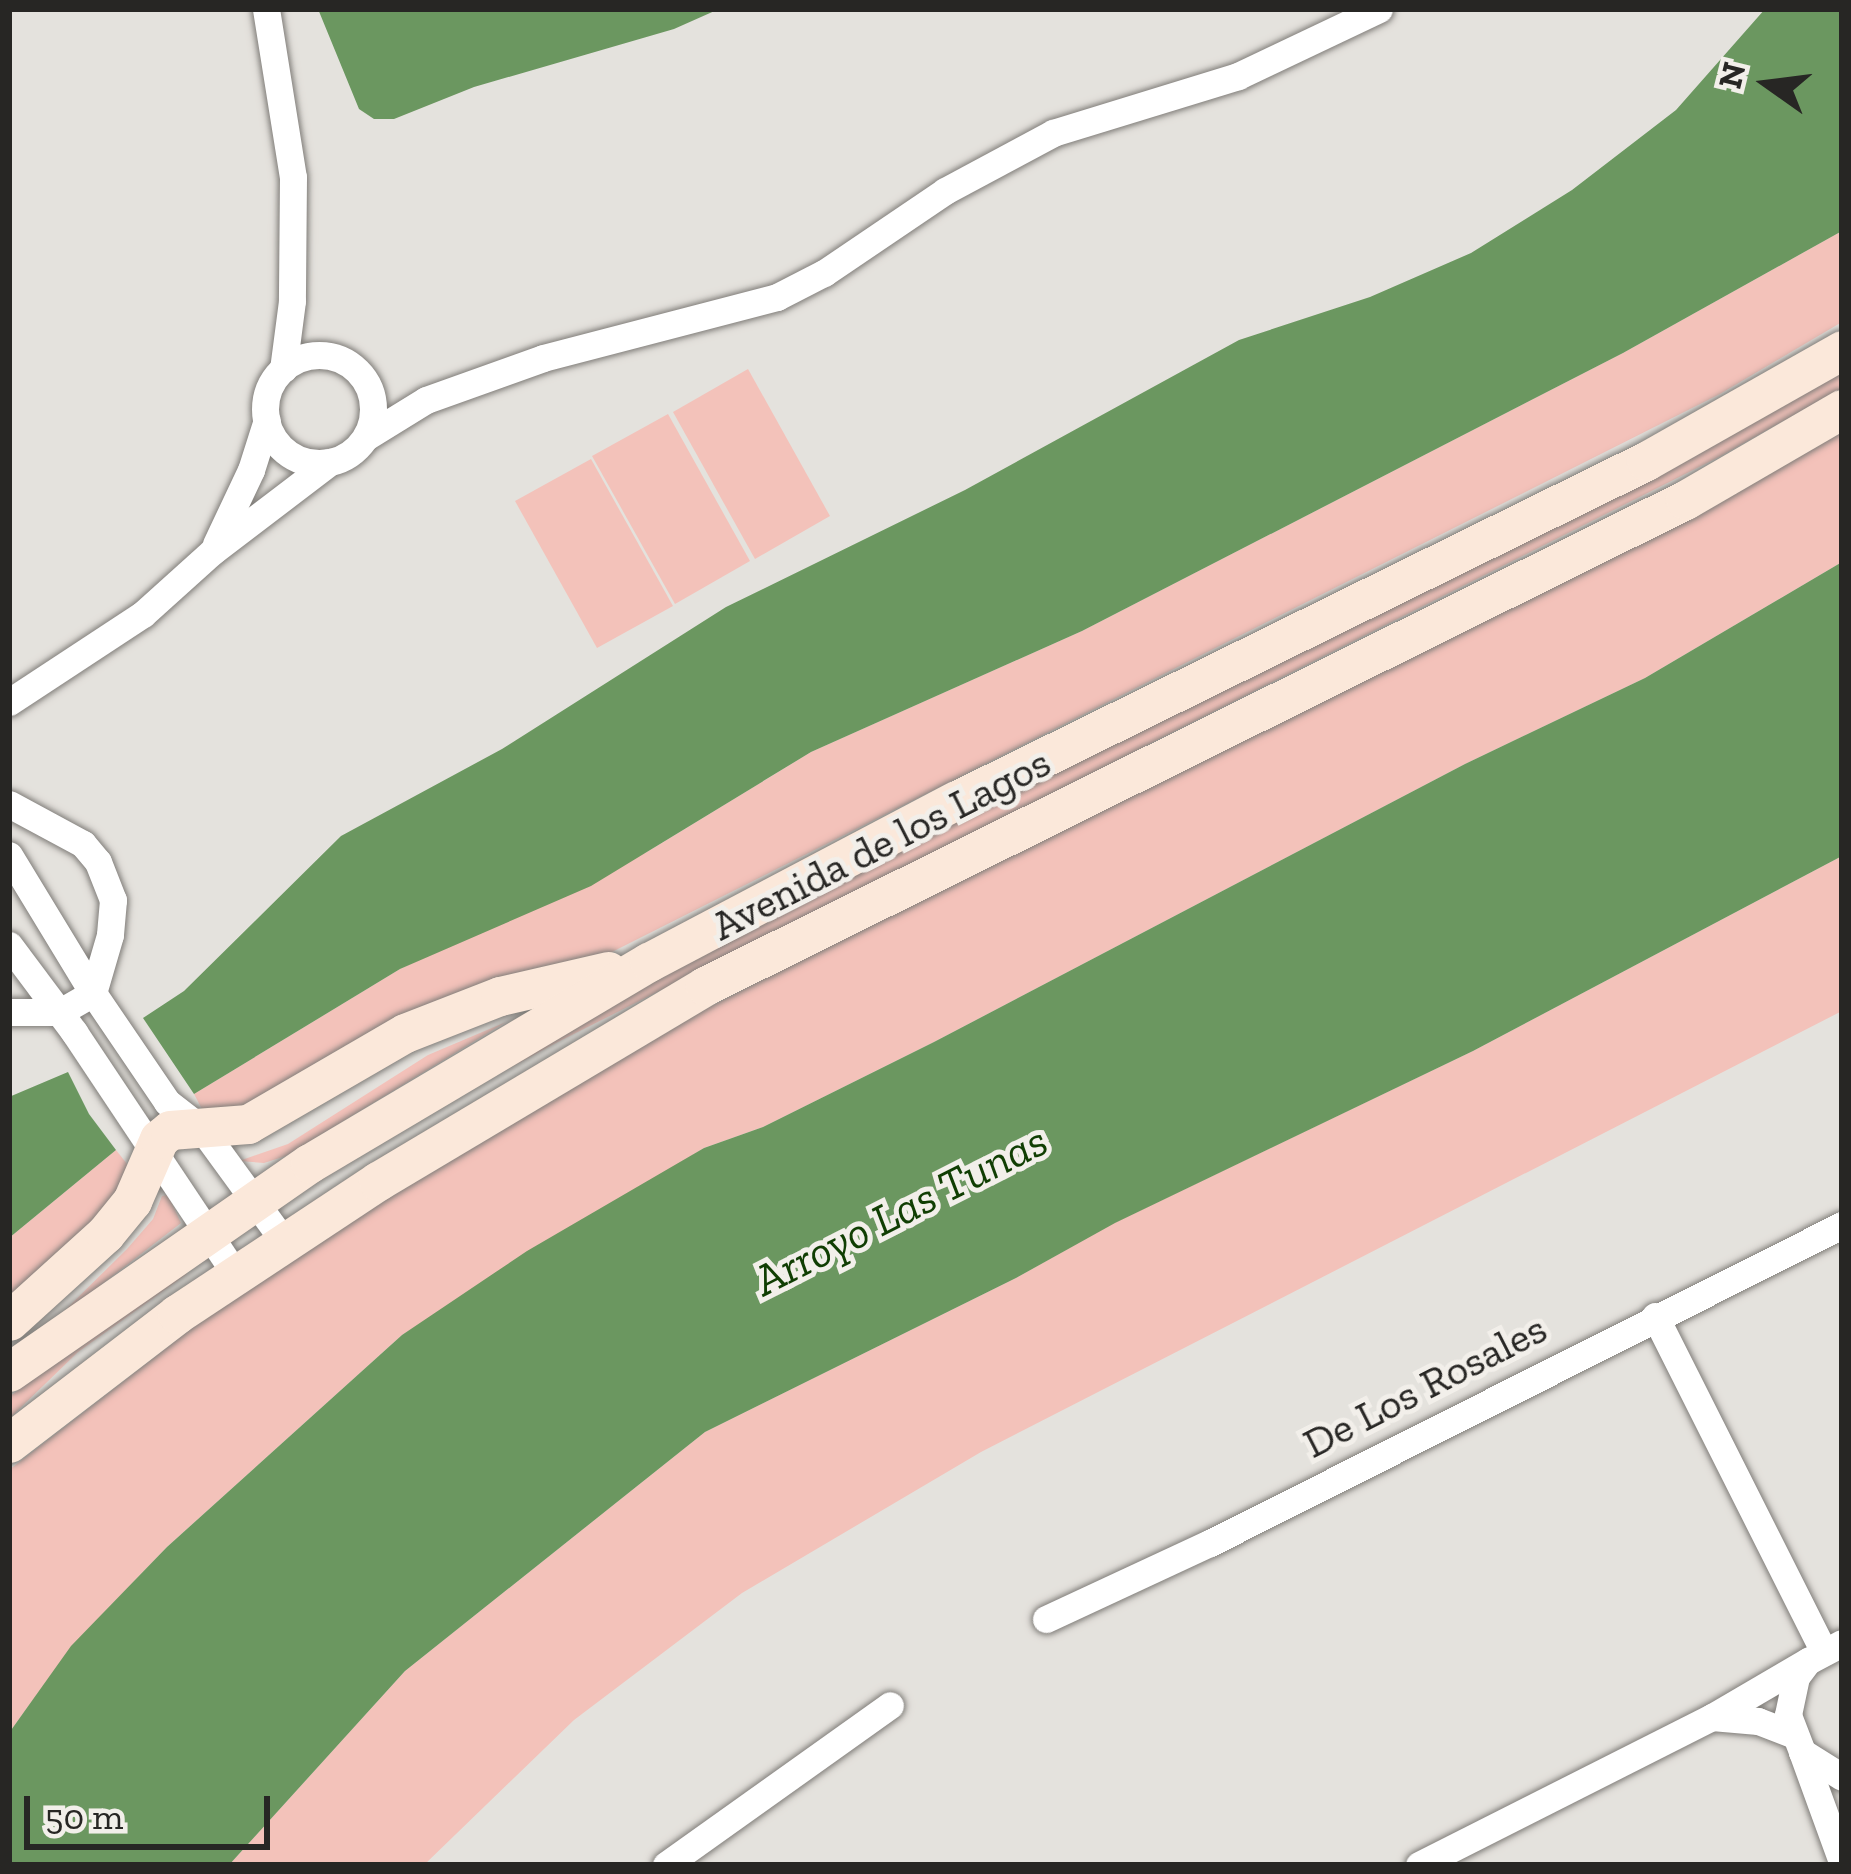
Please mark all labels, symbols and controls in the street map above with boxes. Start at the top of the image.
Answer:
north arrow [1707,24,1827,144]
text: N [1710,58,1754,92]
street label: Avenida de los Lagos [703,737,1059,951]
water label: Arroyo Las Tunas [745,1114,1057,1308]
street label: De Los Rosales [1295,1303,1555,1469]
scale bar [30,1772,276,1846]
text: 50 m [45,1795,123,1838]

